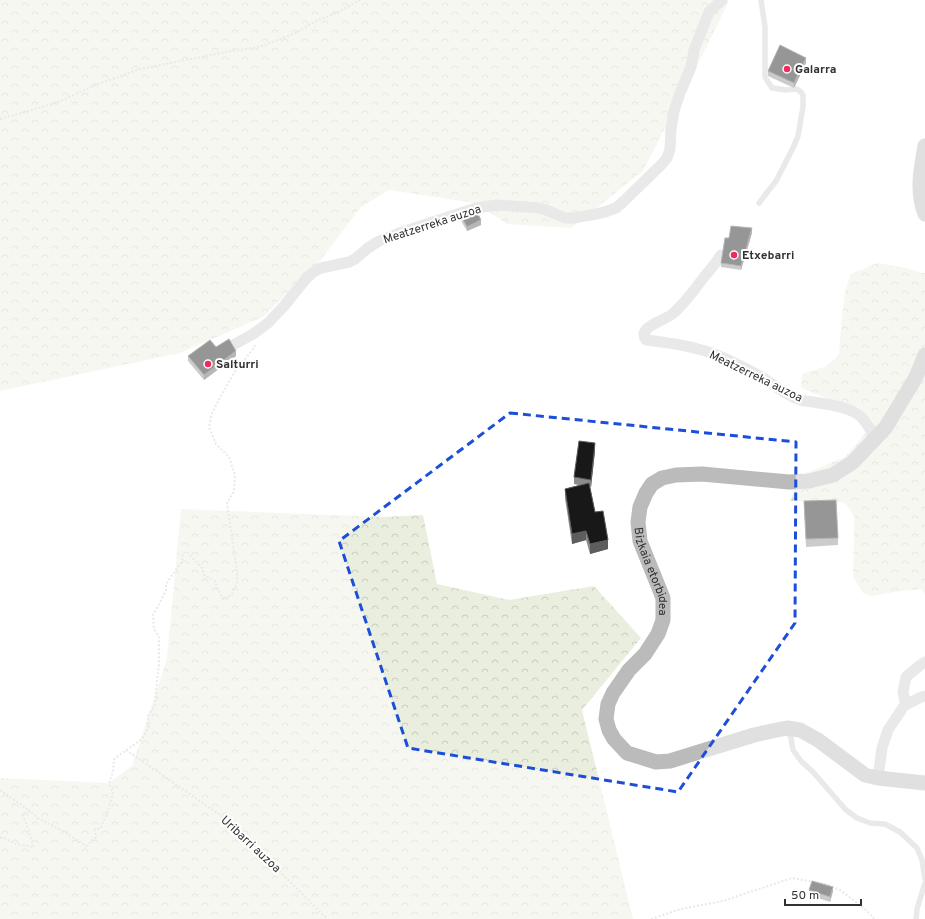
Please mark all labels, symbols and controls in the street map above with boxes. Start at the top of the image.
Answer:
place label: Galarra [795,62,837,78]
marker: Galarra [782,64,792,74]
street label: Meatzerreka auzoa [381,202,483,248]
place label: Etxebarri [742,248,794,264]
marker: Etxebarri [729,250,739,260]
street label: Meatzerreka auzoa [706,347,805,406]
place label: Salturri [216,357,259,373]
marker: Salturri [203,359,213,369]
street label: Bizkaia etorbidea [630,526,670,616]
street label: Uribarri auzoa [217,813,284,877]
scale bar [785,881,861,907]
text: 50 m [791,888,819,904]

